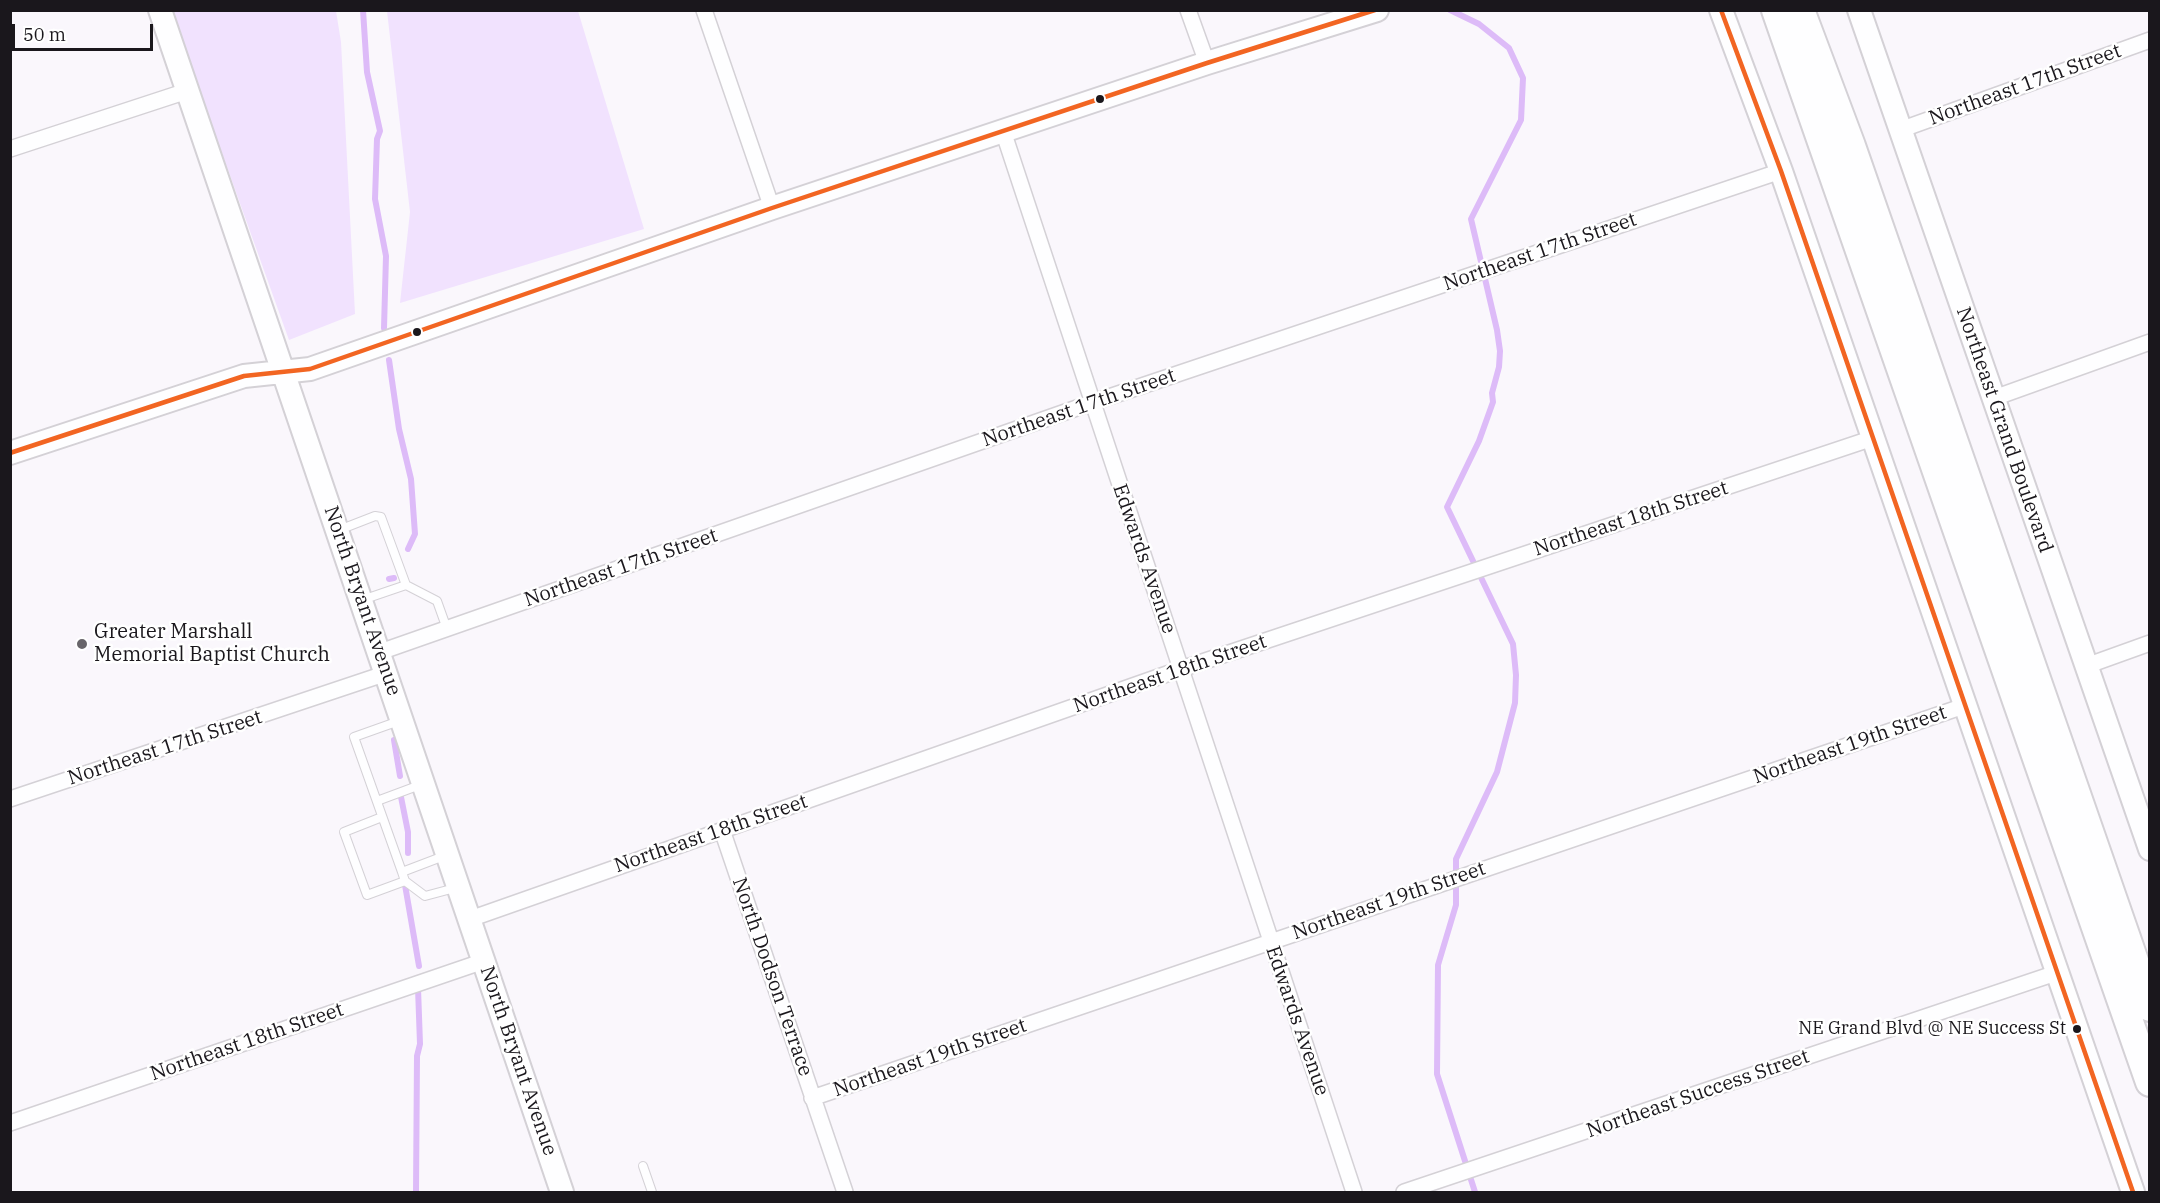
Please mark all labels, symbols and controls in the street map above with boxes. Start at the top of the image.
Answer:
scale bar [15,12,156,50]
text: 50 m [23,23,66,46]
street label: Northeast 17th Street [1926,39,2124,131]
unlabelled marker [1094,93,1106,105]
street label: Northeast 17th Street [1440,208,1640,296]
street label: Northeast Grand Boulevard [1951,304,2057,556]
unlabelled marker [411,326,423,338]
street label: Northeast 17th Street [979,364,1179,452]
street label: Northeast 18th Street [1531,476,1731,562]
street label: Edwards Avenue [1107,481,1181,637]
street label: North Bryant Avenue [318,503,406,699]
street label: Northeast 17th Street [521,524,721,612]
place label: Greater Marshall Memorial Baptist Church [94,620,330,667]
street label: Northeast 18th Street [1070,630,1270,718]
marker: Greater Marshall Memorial Baptist Church [75,637,89,651]
street label: Northeast 19th Street [1750,701,1950,789]
street label: Northeast 17th Street [65,705,265,791]
street label: Northeast 18th Street [611,790,811,878]
street label: Northeast 19th Street [1289,857,1489,945]
street label: North Dodson Terrace [727,875,817,1079]
street label: Edwards Avenue [1260,943,1334,1099]
street label: North Bryant Avenue [474,963,562,1159]
street label: Northeast 18th Street [147,998,347,1086]
street label: Northeast 19th Street [830,1014,1030,1102]
place label: NE Grand Blvd @ NE Success St [1798,1018,2066,1040]
marker: NE Grand Blvd @ NE Success St [2071,1023,2083,1035]
street label: Northeast Success Street [1584,1045,1812,1143]

